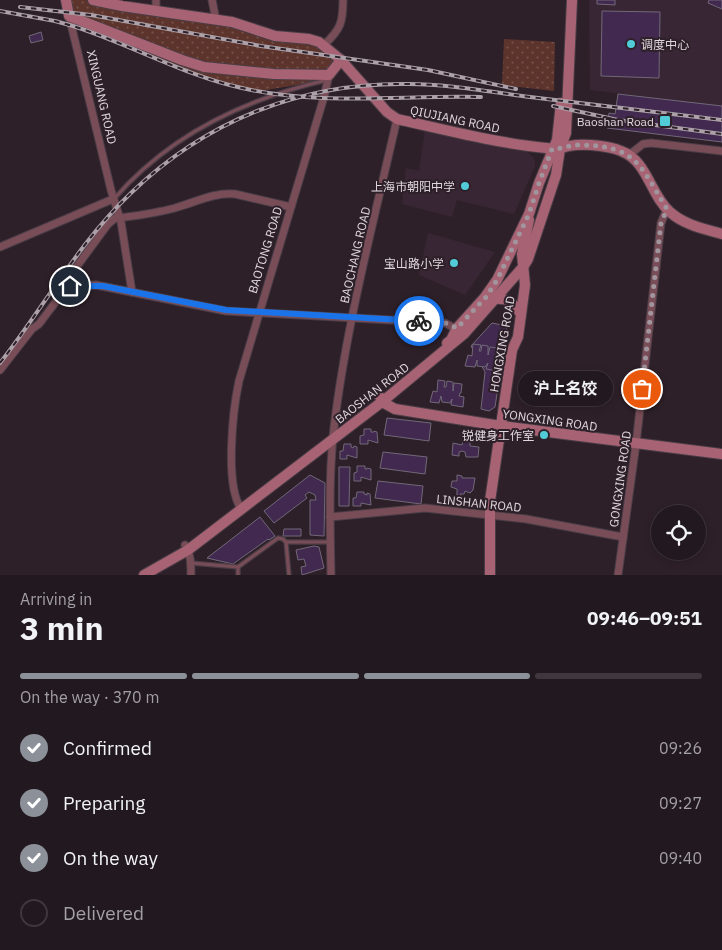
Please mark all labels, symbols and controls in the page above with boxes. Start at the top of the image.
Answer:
place label: 调度中心 [641,37,689,52]
marker: 调度中心 [625,38,637,50]
street label: XINGUANG ROAD [84,49,120,145]
street label: QIUJIANG ROAD [409,102,501,136]
place label: Baoshan Road [577,114,654,129]
marker: Baoshan Road [658,114,672,128]
place label: 上海市朝阳中学 [371,179,455,194]
marker: 上海市朝阳中学 [459,180,471,192]
street label: BAOTONG ROAD [245,205,285,295]
street label: BAOCHANG ROAD [337,205,373,305]
place label: 宝山路小学 [384,256,444,271]
marker: 宝山路小学 [448,257,460,269]
pin [49,265,91,307]
icon: home [56,272,84,300]
street label: HONGXING ROAD [486,295,518,393]
courier [394,296,444,346]
icon: bike [405,307,433,335]
street label: BAOSHAN ROAD [332,359,412,427]
pin [621,368,663,410]
callout: 沪上名饺 [517,372,612,406]
icon: bag [628,375,656,403]
text: 沪上名饺 [533,378,598,398]
street label: YONGXING ROAD [502,406,598,434]
place label: 锐健身工作室 [462,428,534,443]
marker: 锐健身工作室 [538,429,550,441]
street label: GONGXING ROAD [606,430,634,528]
street label: LINSHAN ROAD [436,491,522,515]
map controls [651,505,706,560]
button: locate [651,505,706,560]
text: Arriving in [20,589,92,609]
text: 09:46–09:51 [587,606,702,630]
text: 3 min [20,607,104,649]
text: On the way · 370 m [20,687,159,707]
icon: check [20,734,48,762]
text: Confirmed [63,736,152,760]
text: 09:26 [659,738,702,758]
icon: check [20,789,48,817]
text: Preparing [63,791,145,815]
text: 09:27 [659,793,702,813]
icon: check [20,844,48,872]
text: On the way [63,846,158,870]
text: 09:40 [659,848,702,868]
text: Delivered [63,901,144,925]

